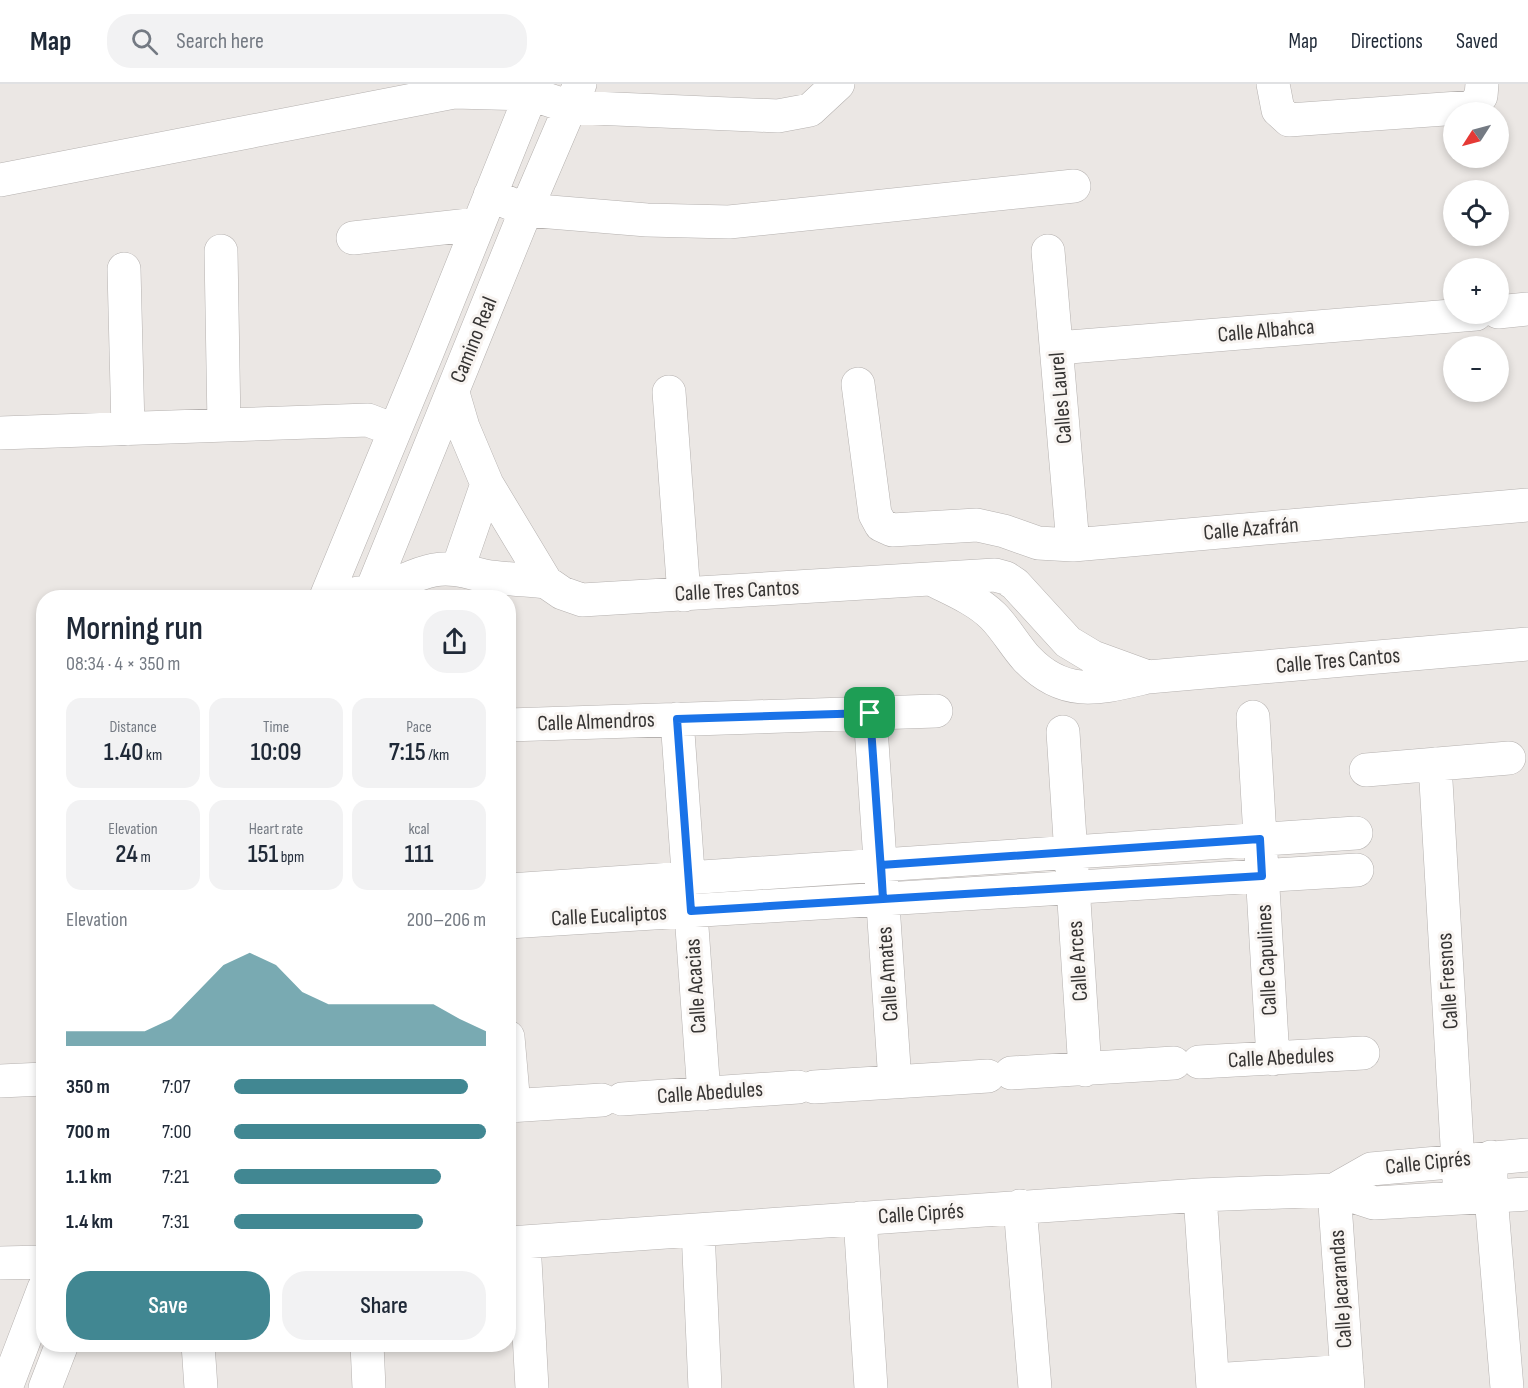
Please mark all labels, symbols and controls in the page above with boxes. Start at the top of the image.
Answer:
search box [107,14,527,68]
text: Map [30,25,71,58]
icon: search [128,25,161,58]
text: Search here [176,28,264,55]
text: Map [1288,29,1318,54]
text: Directions [1351,29,1423,54]
text: Saved [1456,29,1498,54]
north arrow [1443,102,1509,168]
map controls [1443,102,1509,402]
button: locate [1443,180,1509,246]
button: + [1443,258,1509,324]
street label: Camino Real [445,293,503,387]
street label: Calle Albahca [1216,313,1316,349]
button: − [1443,336,1509,402]
street label: Calles Laurel [1044,351,1078,445]
street label: Calle Azafrán [1202,511,1300,547]
street label: Calle Tres Cantos [674,574,800,608]
text: Morning run [66,609,203,649]
button: share [423,610,486,673]
street label: Calle Tres Cantos [1275,642,1401,680]
text: 08:34 · 4 × 350 m [66,652,180,676]
pin [844,687,895,738]
icon: arrive [853,696,886,729]
street label: Calle Almendros [537,706,655,738]
text: Distance [109,718,157,737]
text: Time [263,718,289,737]
text: Pace [406,718,432,737]
text: 1.40 [104,737,143,768]
text: 10:09 [251,737,301,768]
text: 7:15 [389,737,426,768]
text: km [143,746,162,765]
text: /km [426,746,449,765]
text: Elevation [108,820,158,839]
text: Heart rate [249,820,303,839]
text: kcal [408,820,430,839]
text: 24 [115,839,138,870]
text: 151 [248,839,278,870]
text: 111 [404,839,434,870]
text: m [138,848,151,867]
text: bpm [278,848,304,867]
street label: Calle Eucaliptos [550,899,668,933]
street label: Calle Capulines [1251,904,1283,1016]
text: Elevation [66,908,128,932]
text: 200–206 m [407,908,486,932]
street label: Calle Arces [1062,920,1094,1002]
street label: Calle Amates [871,926,905,1022]
street label: Calle Fresnos [1431,932,1465,1030]
street label: Calle Acacias [679,937,713,1034]
street label: Calle Abedules [1227,1042,1335,1074]
text: 350 m [66,1075,110,1099]
text: 7:07 [162,1075,191,1099]
street label: Calle Abedules [656,1076,764,1110]
text: 700 m [66,1120,110,1144]
text: 7:00 [162,1120,191,1144]
street label: Calle Ciprés [1384,1145,1472,1181]
text: 1.1 km [66,1165,112,1189]
text: 7:21 [162,1165,189,1189]
street label: Calle Ciprés [877,1198,965,1230]
text: 1.4 km [66,1210,113,1234]
text: 7:31 [162,1210,189,1234]
street label: Calle Jacarandas [1323,1229,1359,1349]
button: Save [66,1271,270,1340]
button: Share [282,1271,486,1340]

